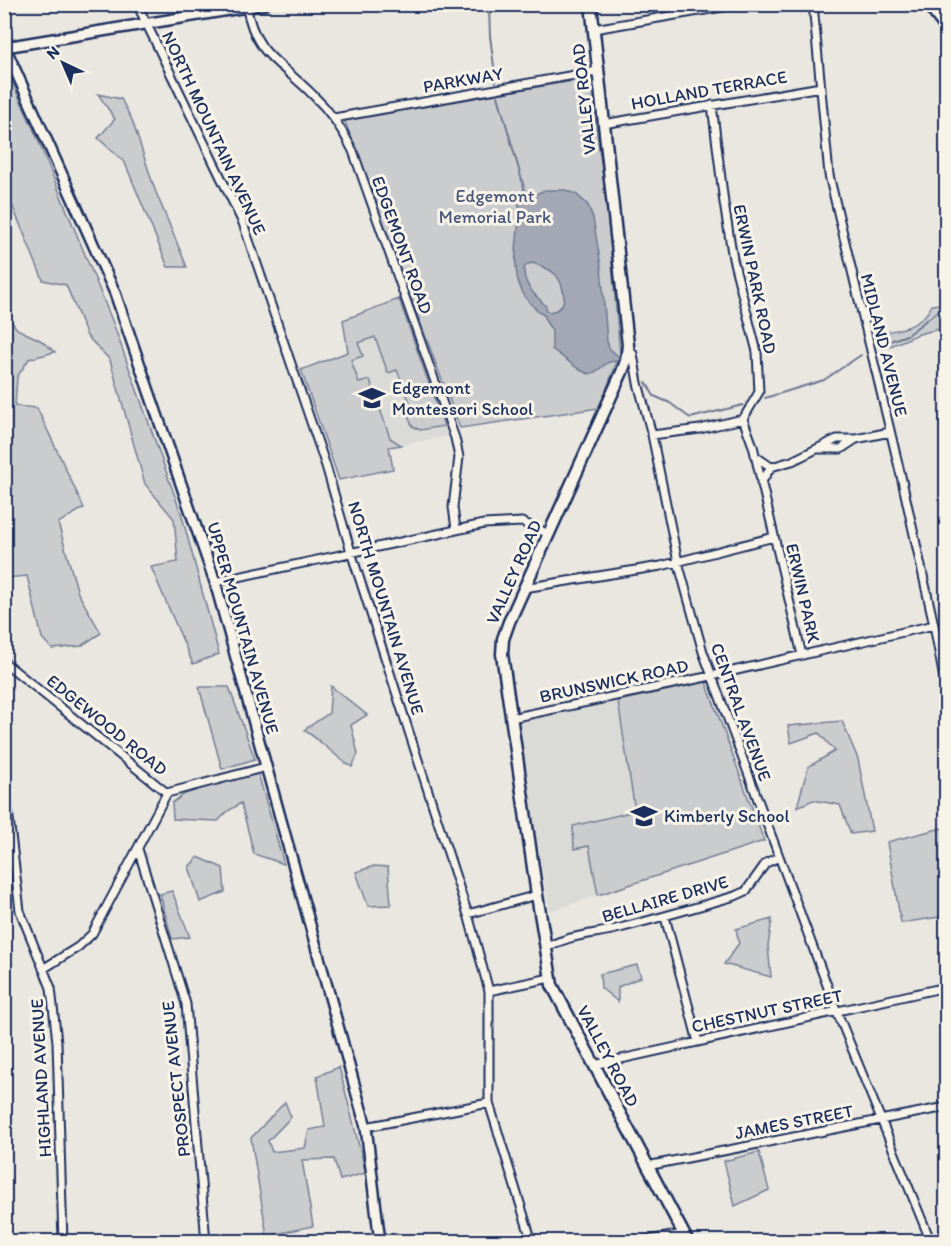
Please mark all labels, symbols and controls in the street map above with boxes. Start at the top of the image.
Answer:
street label: NORTH MOUNTAIN AVENUE [157,28,271,238]
north arrow [33,33,93,93]
text: N [42,42,63,63]
street label: VALLEY ROAD [567,42,601,156]
street label: PARKWAY [421,62,506,98]
street label: HOLLAND TERRACE [629,65,789,115]
street label: EDGEMONT ROAD [367,173,437,317]
park label: Edgemont Memorial Park [439,185,551,228]
street label: ERWIN PARK ROAD [728,202,782,356]
street label: MIDLAND AVENUE [856,271,912,419]
place label: Edgemont Montessori School [392,377,533,420]
school or university icon: Edgemont Montessori School [357,383,387,413]
street label: NORTH MOUNTAIN AVENUE [343,499,429,717]
street label: VALLEY ROAD [481,516,547,628]
street label: UPPER MOUNTAIN AVENUE [202,519,284,737]
street label: ERWIN PARK [781,541,825,645]
street label: CENTRAL AVENUE [706,640,776,784]
street label: BRUNSWICK ROAD [537,654,691,708]
street label: EDGEWOOD ROAD [42,670,172,781]
school or university icon: Kimberly School [629,801,659,831]
place label: Kimberly School [664,805,790,827]
street label: BELLAIRE DRIVE [599,870,731,928]
street label: CHESTNUT STREET [690,984,844,1038]
street label: HIGHLAND AVENUE [26,998,56,1158]
street label: PROSPECT AVENUE [157,1000,195,1158]
street label: VALLEY ROAD [572,1001,644,1111]
street label: JAMES STREET [733,1100,855,1144]

